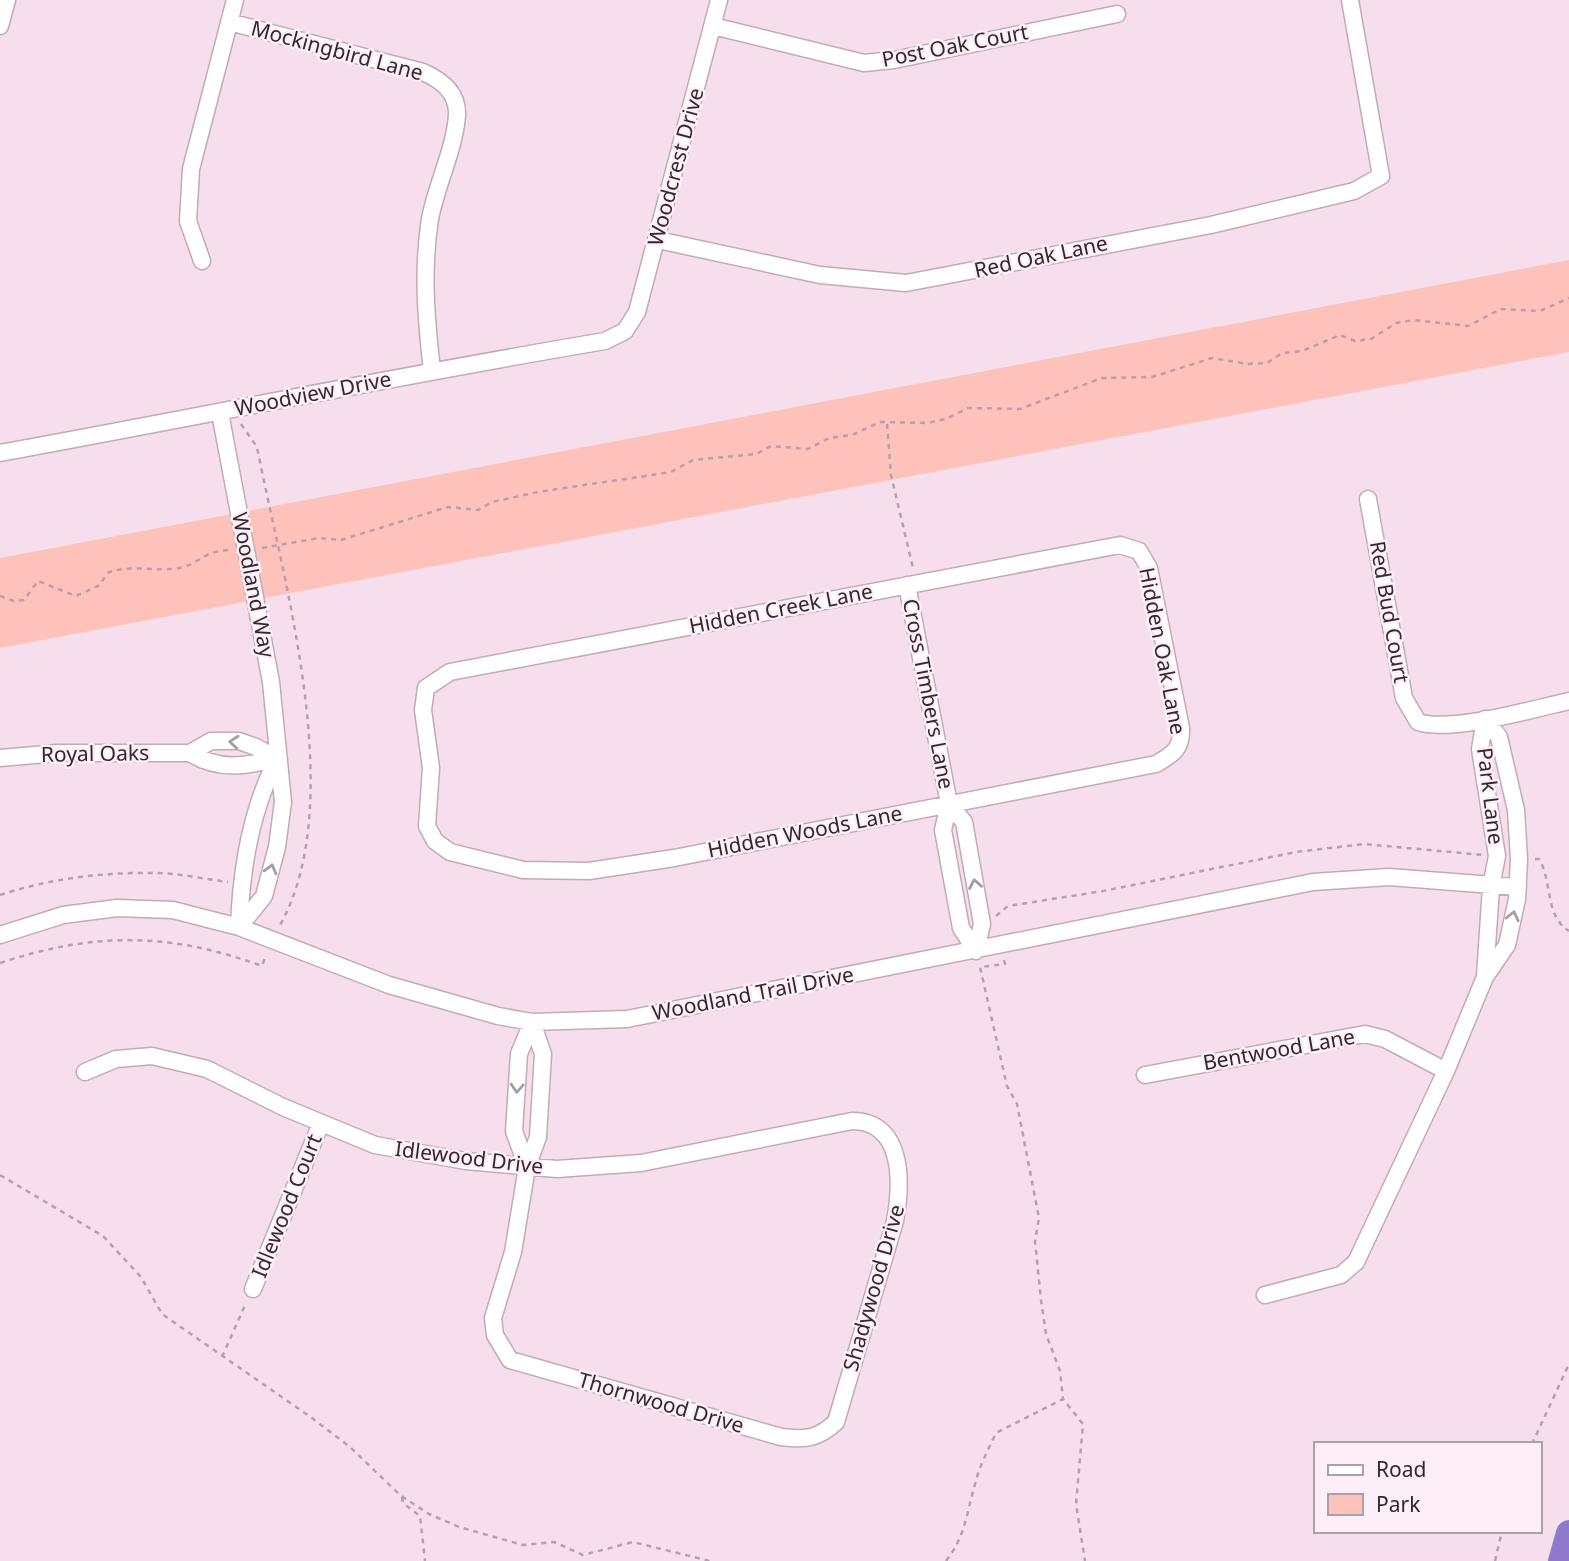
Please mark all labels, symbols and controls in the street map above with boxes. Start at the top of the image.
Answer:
street label: Mockingbird Lane [248,14,426,86]
street label: Post Oak Court [879,17,1031,73]
street label: Woodcrest Drive [640,85,710,249]
street label: Red Oak Lane [971,228,1110,284]
street label: Woodview Drive [232,364,393,422]
street label: Woodland Way [226,510,282,660]
street label: Red Bud Court [1364,539,1416,685]
street label: Hidden Oak Lane [1133,565,1193,737]
street label: Hidden Creek Lane [687,576,875,640]
street label: Cross Timbers Lane [897,596,961,791]
one-way arrow [228,735,239,750]
street label: Royal Oaks [41,738,149,768]
street label: Park Lane [1471,746,1511,846]
street label: Hidden Woods Lane [705,798,904,864]
one-way arrow [263,863,278,875]
one-way arrow [968,878,983,890]
one-way arrow [1505,910,1519,922]
street label: Woodland Trail Drive [650,960,856,1026]
street label: Bentwood Lane [1201,1022,1357,1076]
one-way arrow [510,1083,525,1094]
street label: Idlewood Court [245,1129,328,1282]
street label: Idlewood Drive [393,1134,545,1180]
street label: Shadywood Drive [836,1201,910,1374]
street label: Thornwood Drive [575,1365,747,1439]
legend [1314,1442,1541,1533]
text: Road [1376,1455,1426,1483]
text: Park [1376,1490,1421,1518]

